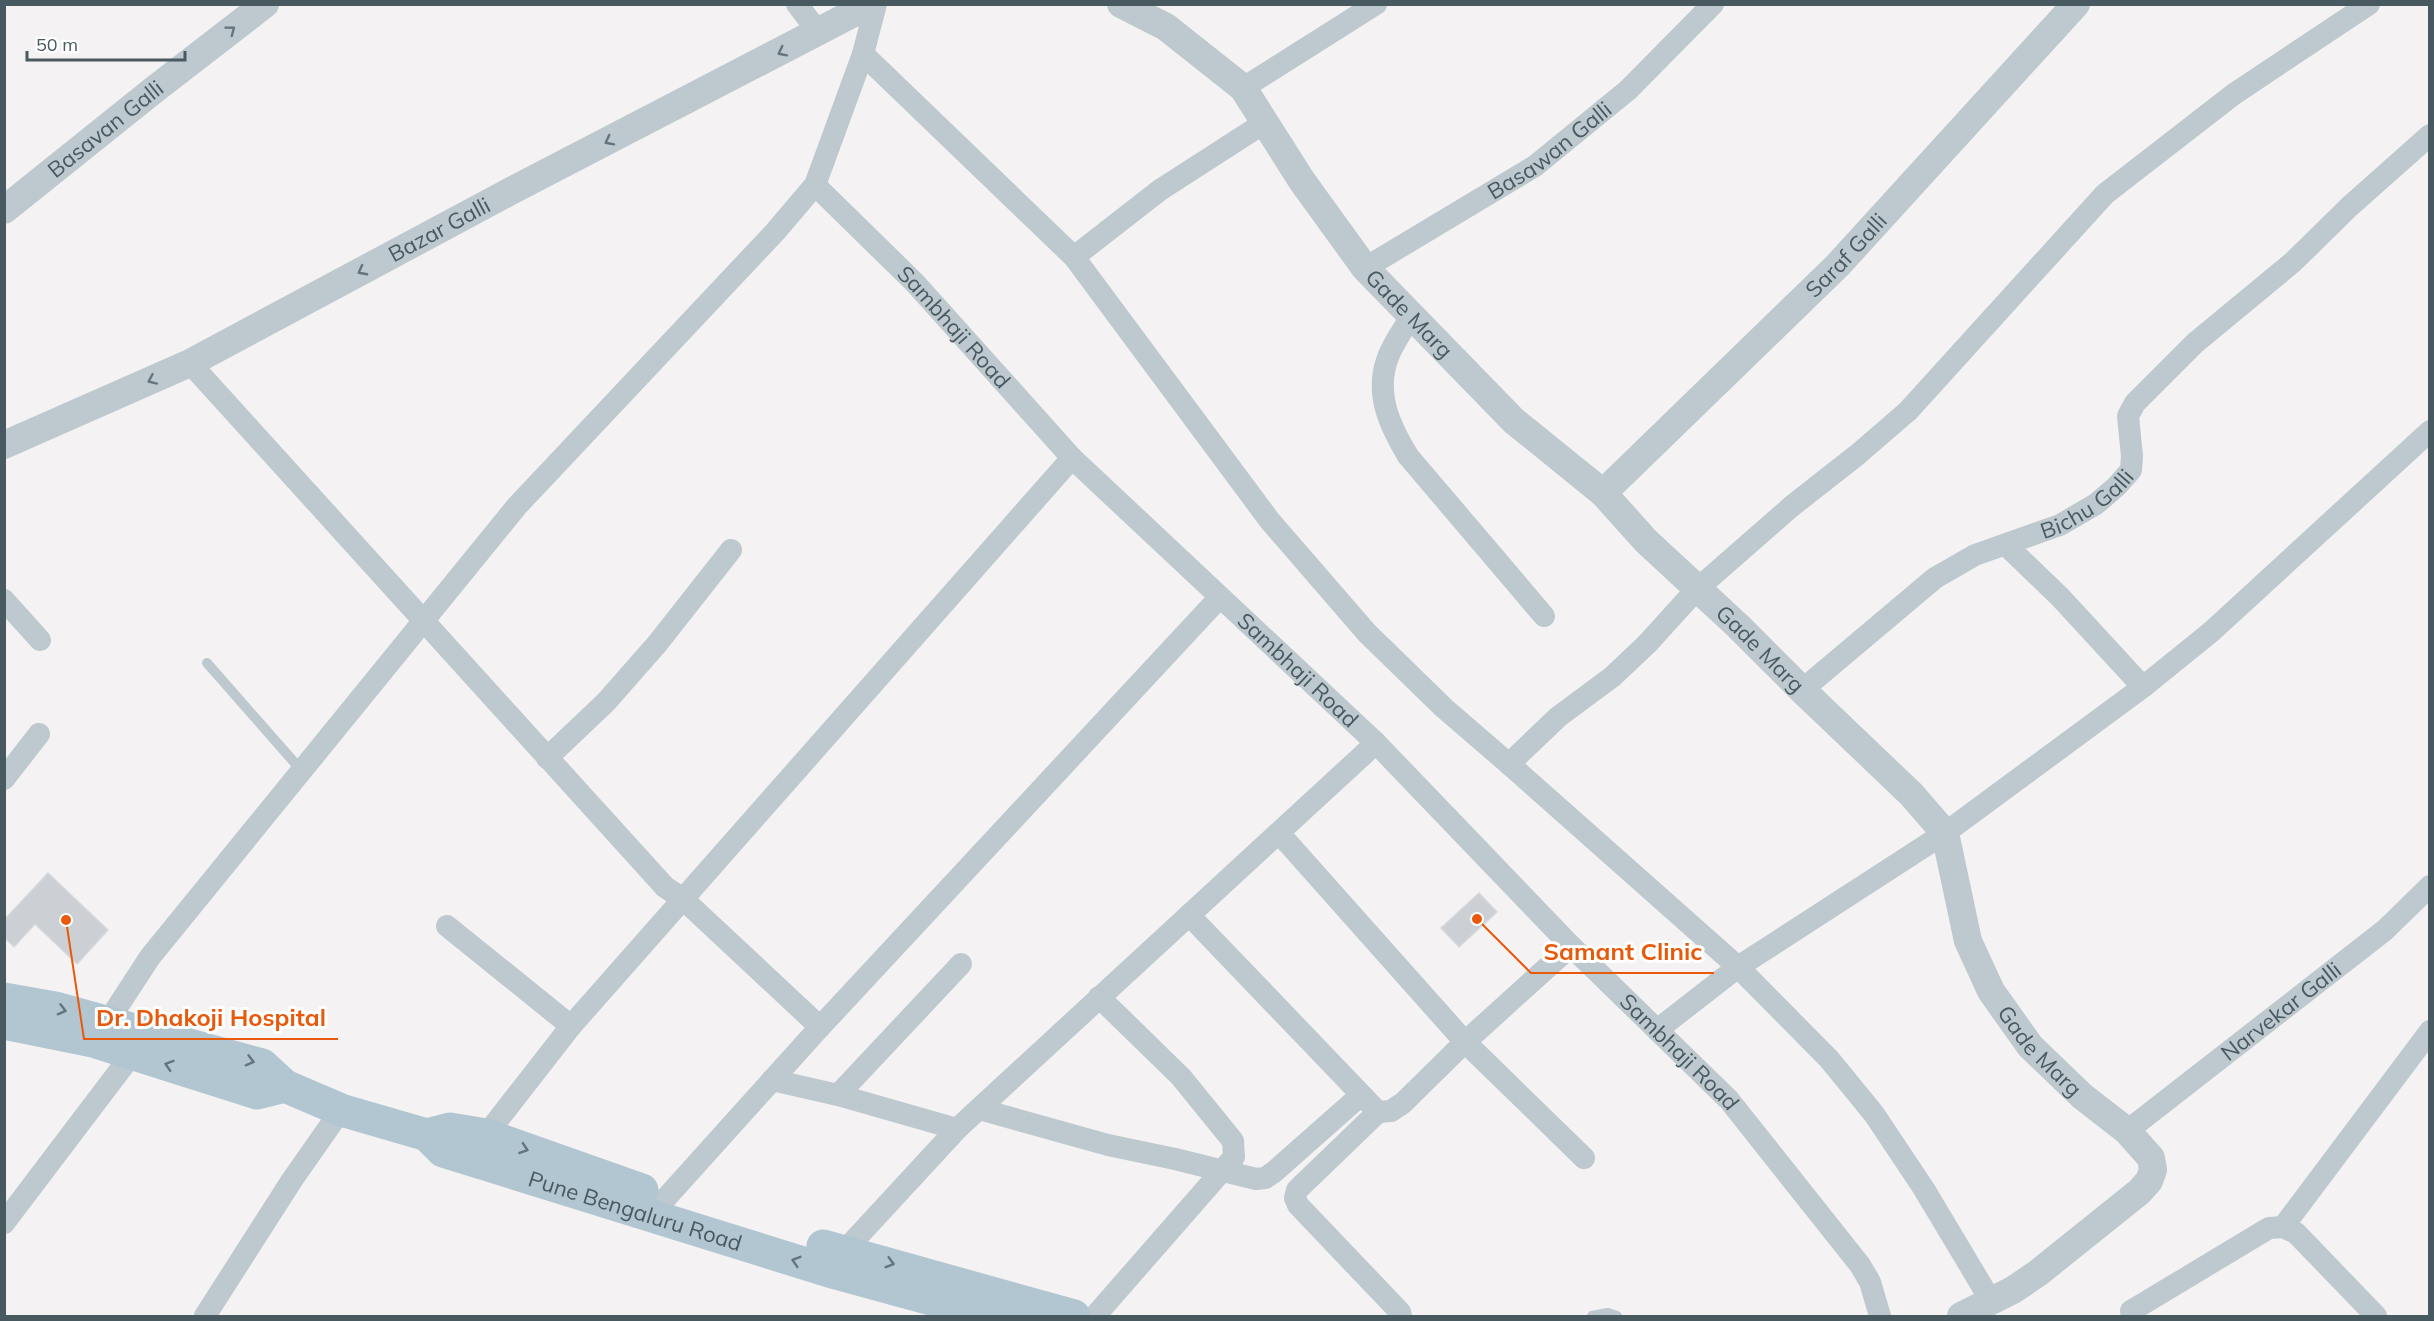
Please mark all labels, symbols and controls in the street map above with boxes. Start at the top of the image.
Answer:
scale bar [27,24,184,62]
one-way arrow [225,27,236,38]
text: 50 m [36,33,78,56]
one-way arrow [778,45,788,56]
street label: Basavan Galli [42,74,169,184]
street label: Basawan Galli [1482,95,1617,205]
one-way arrow [604,134,615,145]
street label: Bazar Galli [383,191,495,268]
street label: Saraf Galli [1799,207,1893,303]
street label: Sambhaji Road [892,260,1017,394]
street label: Gade Marg [1360,263,1459,364]
one-way arrow [358,264,368,275]
one-way arrow [147,373,158,385]
street label: Bichu Galli [2037,463,2140,545]
street label: Gade Marg [1710,599,1811,699]
street label: Sambhaji Road [1232,606,1364,733]
callout: Samant Clinic [1531,931,1714,973]
text: Samant Clinic [1544,936,1702,966]
street label: Narvekar Galli [2215,956,2347,1067]
street label: Sambhaji Road [1614,987,1745,1116]
callout: Dr. Dhakoji Hospital [84,997,338,1039]
street label: Gade Marg [1992,1000,2088,1102]
text: Dr. Dhakoji Hospital [96,1002,326,1032]
one-way arrow [57,1003,67,1016]
one-way arrow [245,1054,255,1067]
one-way arrow [164,1059,175,1072]
one-way arrow [518,1141,529,1154]
street label: Pune Bengaluru Road [525,1164,745,1257]
one-way arrow [791,1256,802,1268]
one-way arrow [885,1256,895,1269]

